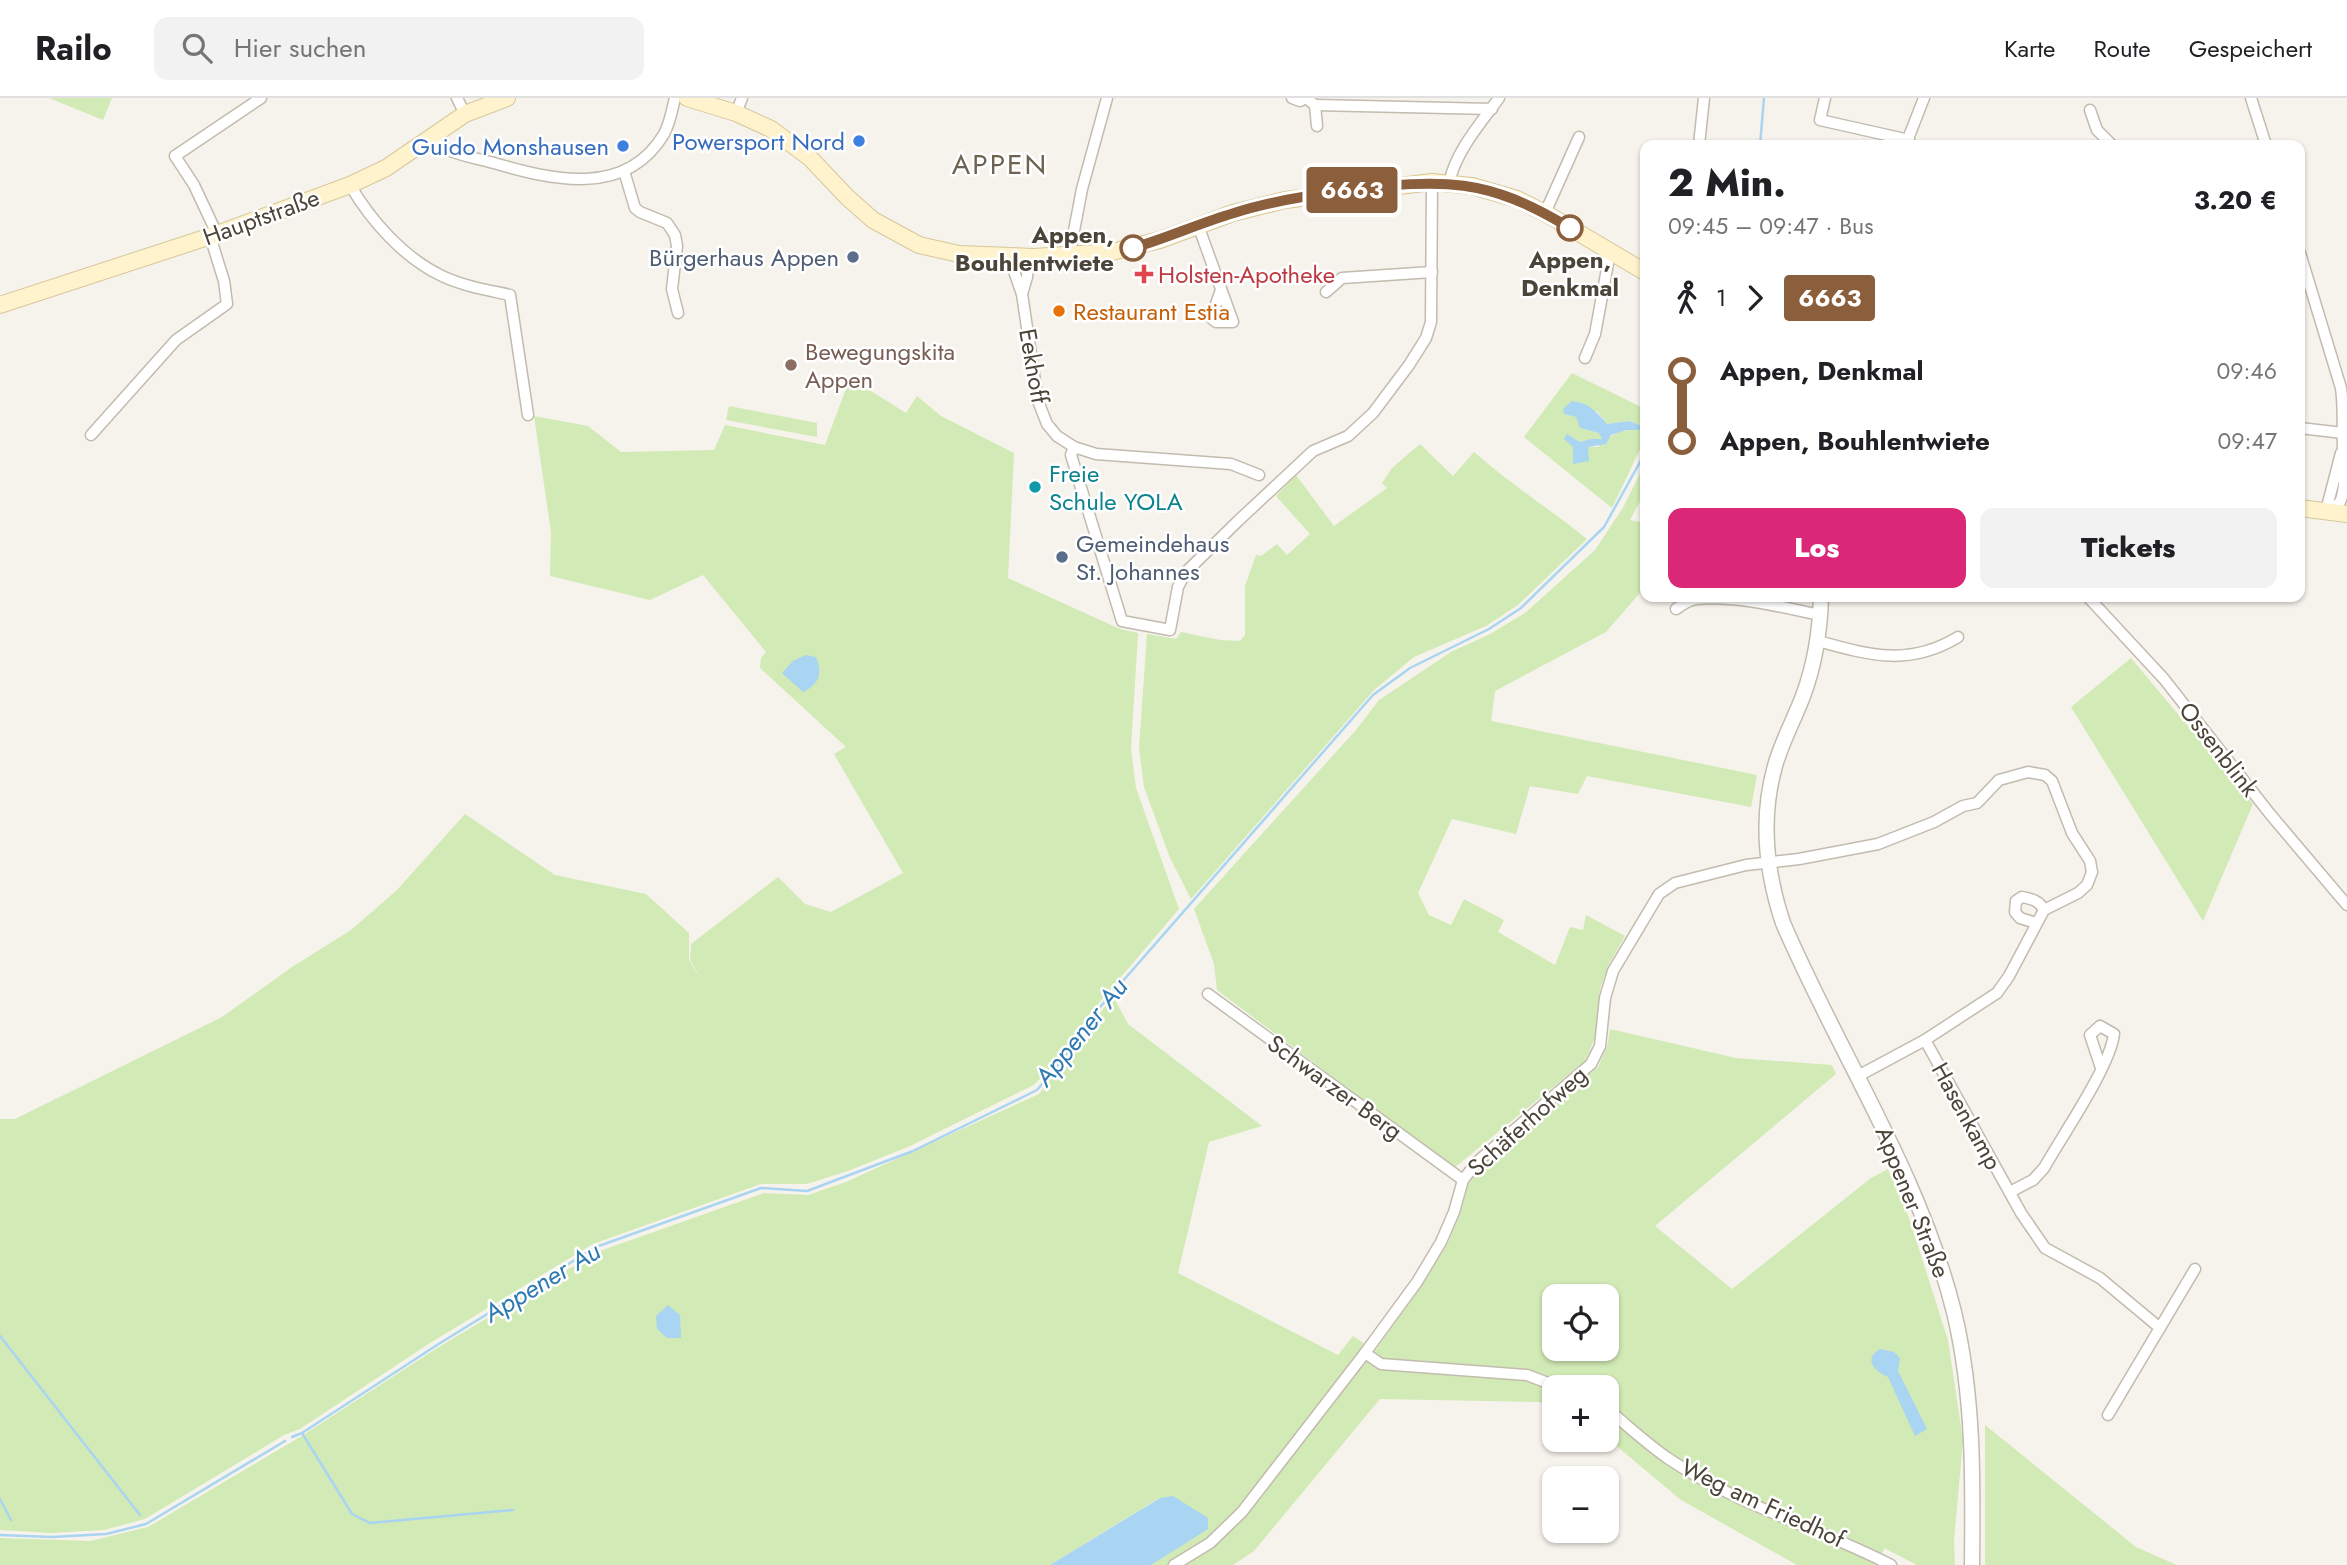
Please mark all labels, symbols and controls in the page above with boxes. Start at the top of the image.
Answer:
search box [154,17,644,80]
text: Railo [35,25,112,72]
icon: search [178,29,216,67]
text: Hier suchen [234,29,366,67]
text: Karte [2004,31,2055,66]
text: Route [2093,31,2151,66]
text: Gespeichert [2189,31,2312,66]
place label: Powersport Nord [672,124,845,159]
place label: Guido Monshausen [411,129,609,164]
marker: Powersport Nord [851,133,867,149]
marker: Guido Monshausen [615,138,631,154]
district label: APPEN [952,144,1048,185]
text: 2 Min. [1668,155,1786,210]
line badge: 6663 [1303,167,1401,213]
text: 6663 [1320,172,1384,207]
street label: Hauptstraße [198,180,324,254]
text: 3.20 € [2194,181,2277,219]
text: 09:45 – 09:47 · Bus [1668,209,1873,243]
marker: Appen, Denkmal [1557,215,1583,241]
place label: Appen, Bouhlentwiete [955,217,1114,280]
marker: Appen, Bouhlentwiete [1120,235,1146,261]
place label: Bürgerhaus Appen [649,240,839,275]
place label: Appen, Denkmal [1521,242,1619,305]
marker: Bürgerhaus Appen [845,249,861,265]
place label: Holsten-Apotheke [1158,257,1335,292]
marker: Holsten-Apotheke [1136,266,1152,282]
icon: walk [1668,279,1706,317]
icon: forward [1736,279,1774,317]
text: 6663 [1798,280,1861,315]
text: 1 [1716,281,1726,315]
place label: Restaurant Estia [1073,294,1230,329]
marker: Restaurant Estia [1051,303,1067,319]
street label: Eekhoff [1010,326,1058,407]
place label: Bewegungskita Appen [805,334,955,397]
text: Appen, Denkmal [1720,352,1924,390]
text: 09:46 [2216,354,2277,388]
marker: Bewegungskita Appen [783,357,799,373]
text: Appen, Bouhlentwiete [1720,422,1990,460]
text: 09:47 [2218,424,2277,458]
place label: Freie Schule YOLA [1049,456,1183,519]
marker: Freie Schule YOLA [1027,479,1043,495]
button: Los [1668,508,1966,588]
button: Tickets [1980,508,2277,588]
place label: Gemeindehaus St. Johannes [1076,526,1229,589]
marker: Gemeindehaus St. Johannes [1054,549,1070,565]
street label: Ossenblink [2171,694,2267,804]
water label: Appener Au [1025,969,1137,1095]
street label: Schwarzer Berg [1260,1026,1410,1148]
street label: Hasenkamp [1923,1056,2011,1176]
street label: Schäferhofweg [1459,1058,1595,1184]
street label: Appener Straße [1867,1121,1959,1283]
water label: Appener Au [475,1232,608,1332]
map controls [1542,1284,1619,1543]
button: locate [1542,1284,1619,1361]
button: + [1542,1375,1619,1452]
street label: Weg am Friedhof [1675,1450,1852,1557]
button: − [1542,1466,1619,1543]

